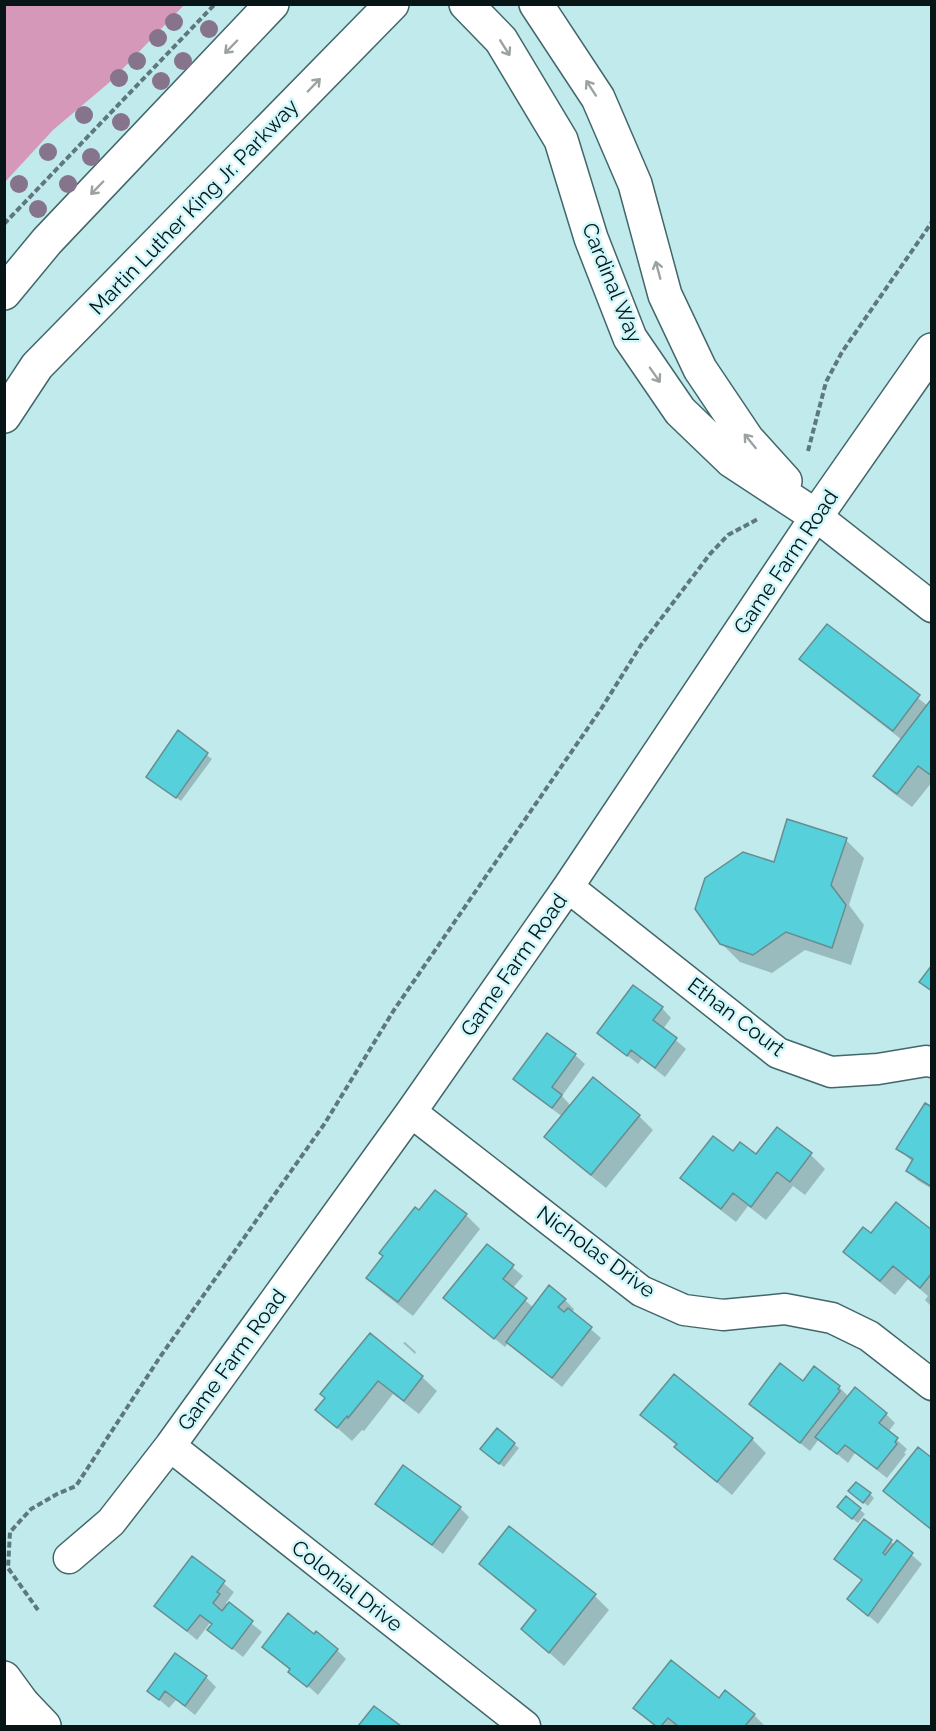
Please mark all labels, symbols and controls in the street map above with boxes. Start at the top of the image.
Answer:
one-way arrow [224,39,239,54]
one-way arrow [499,39,511,56]
one-way arrow [306,77,321,92]
one-way arrow [585,80,597,97]
street label: Martin Luther King Jr. Parkway [84,94,303,320]
one-way arrow [90,181,104,196]
street label: Cardinal Way [577,219,648,347]
one-way arrow [652,261,664,280]
one-way arrow [649,367,661,383]
one-way arrow [743,433,756,449]
street label: Game Farm Road [728,485,843,638]
street label: Game Farm Road [455,889,572,1041]
street label: Ethan Court [683,972,790,1061]
street label: Nicholas Drive [532,1200,660,1303]
street label: Game Farm Road [172,1284,291,1435]
street label: Colonial Drive [287,1535,408,1637]

